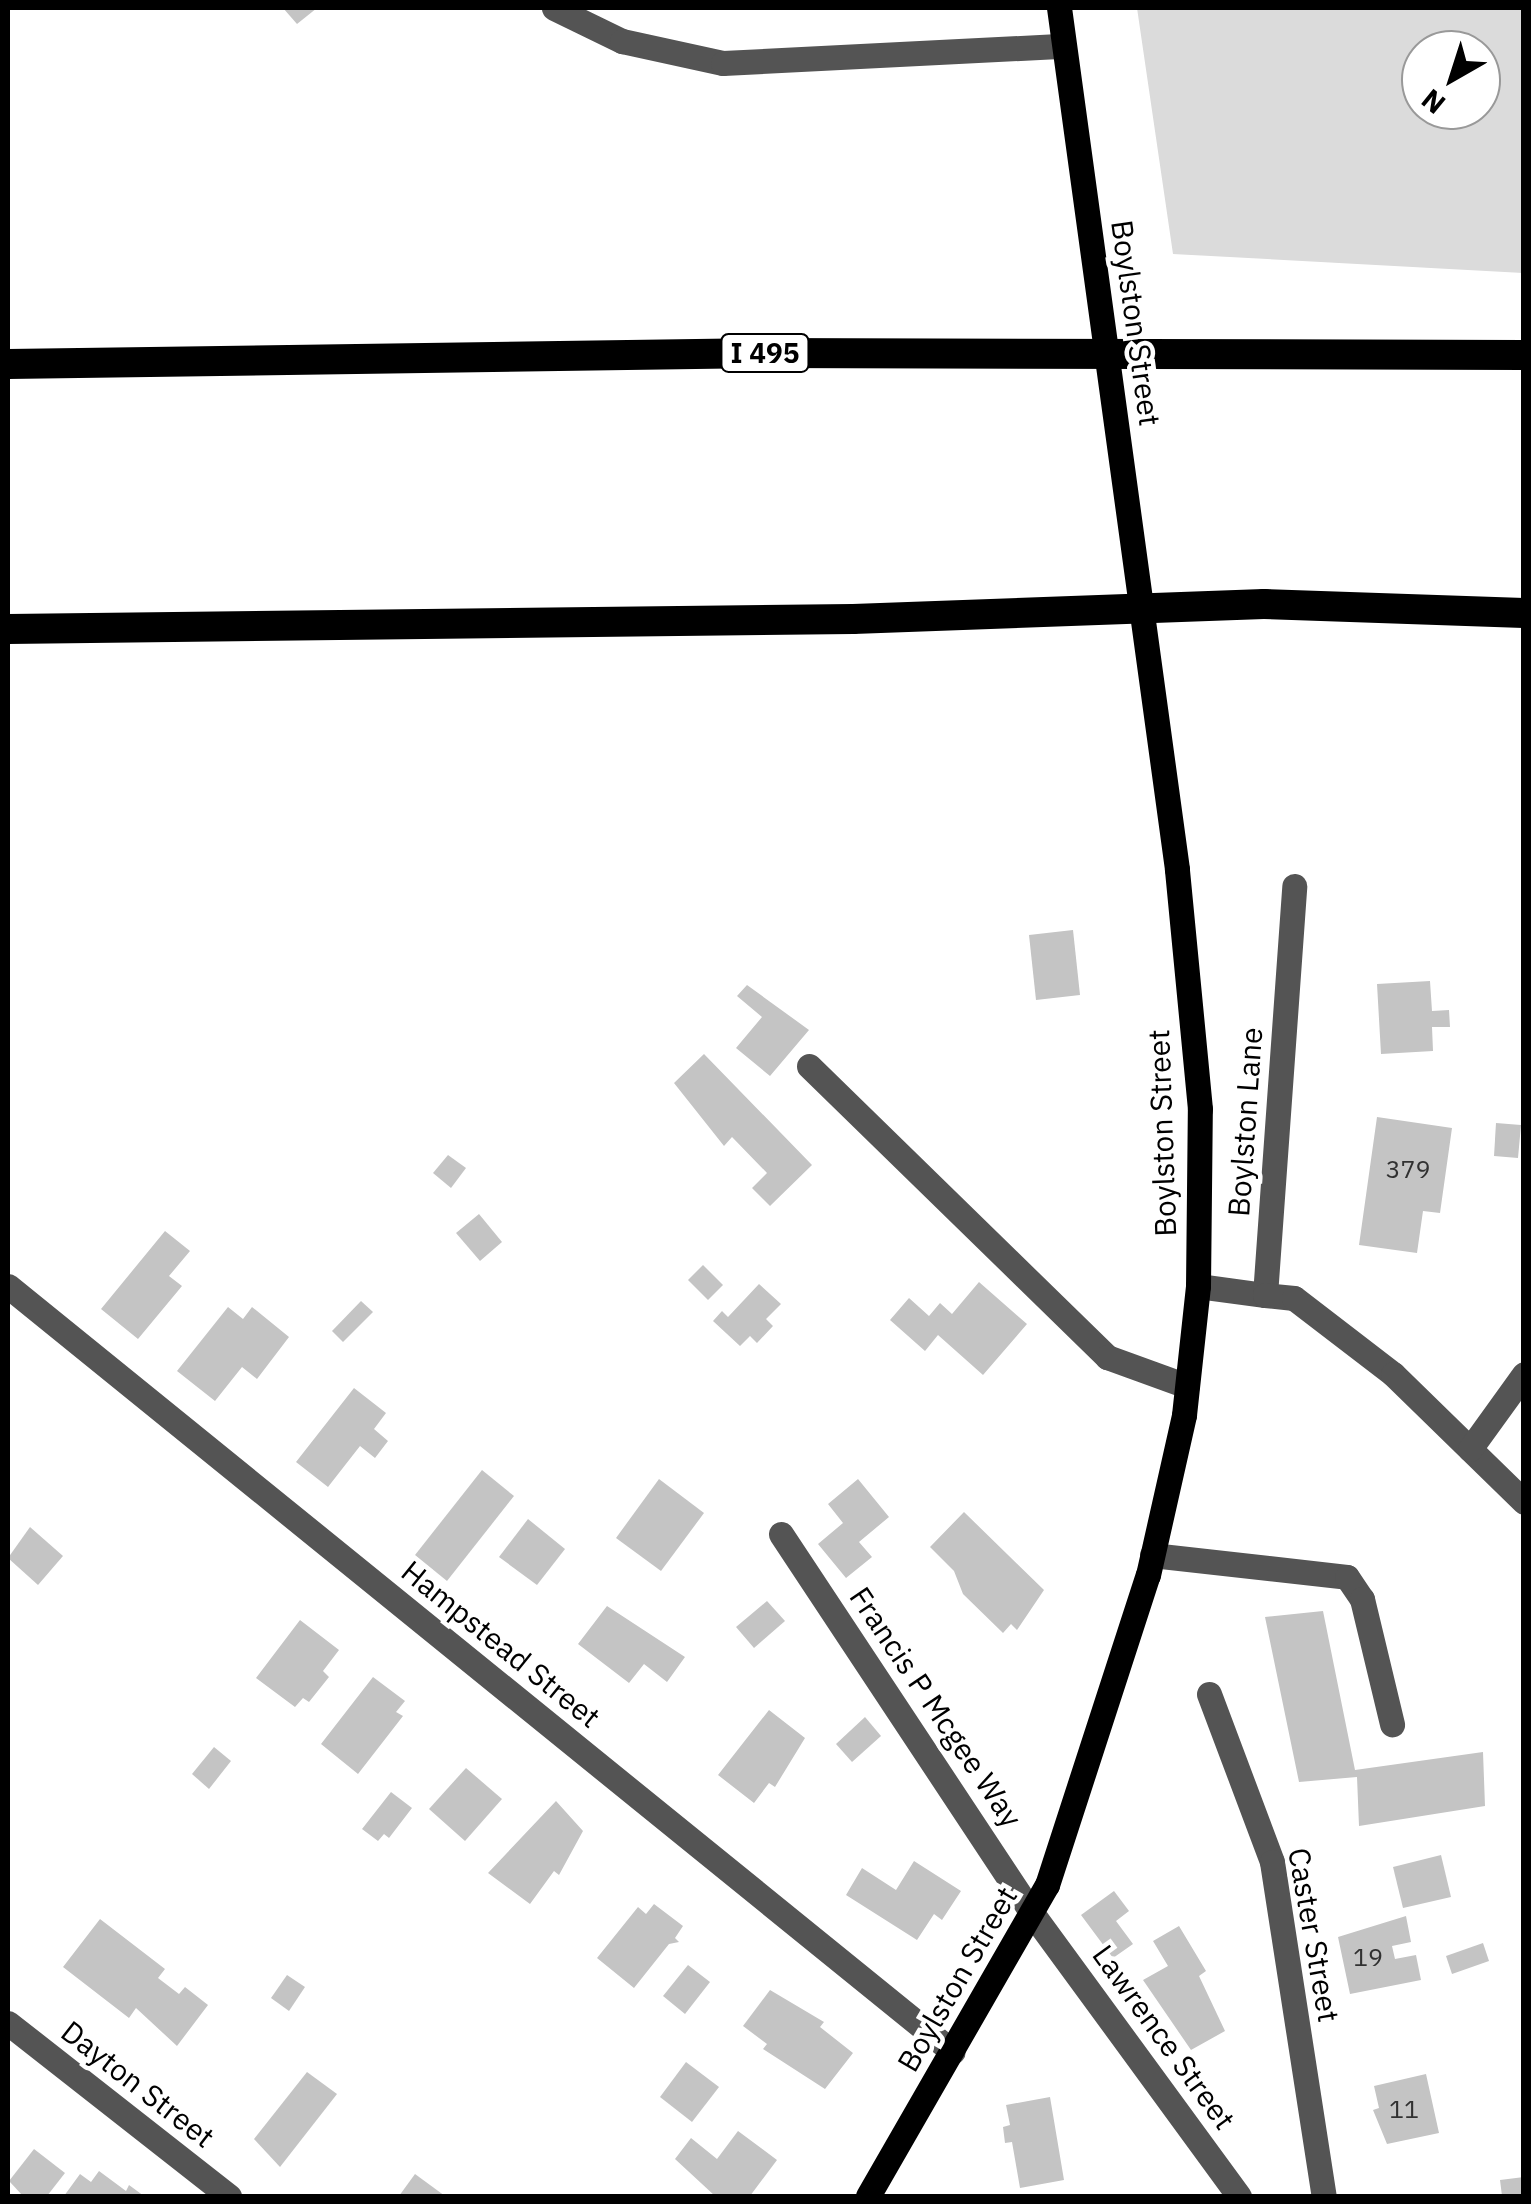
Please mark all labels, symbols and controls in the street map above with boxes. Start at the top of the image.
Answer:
north arrow [1401,30,1501,130]
text: N [1414,81,1453,123]
street label: Boylston Street [1104,218,1168,428]
road number: I 495 [720,330,810,376]
street label: Boylston Lane [1220,1026,1270,1218]
street label: Boylston Street [1140,1029,1184,1237]
house number: 379 [1386,1154,1430,1184]
street label: Hampstead Street [395,1553,607,1735]
street label: Francis P Mcgee Way [842,1580,1030,1834]
street label: Caster Street [1281,1845,1347,2025]
street label: Boylston Street [890,1880,1024,2078]
street label: Lawrence Street [1085,1938,1243,2136]
house number: 19 [1353,1942,1383,1972]
street label: Dayton Street [54,2013,222,2155]
house number: 11 [1389,2094,1419,2124]

